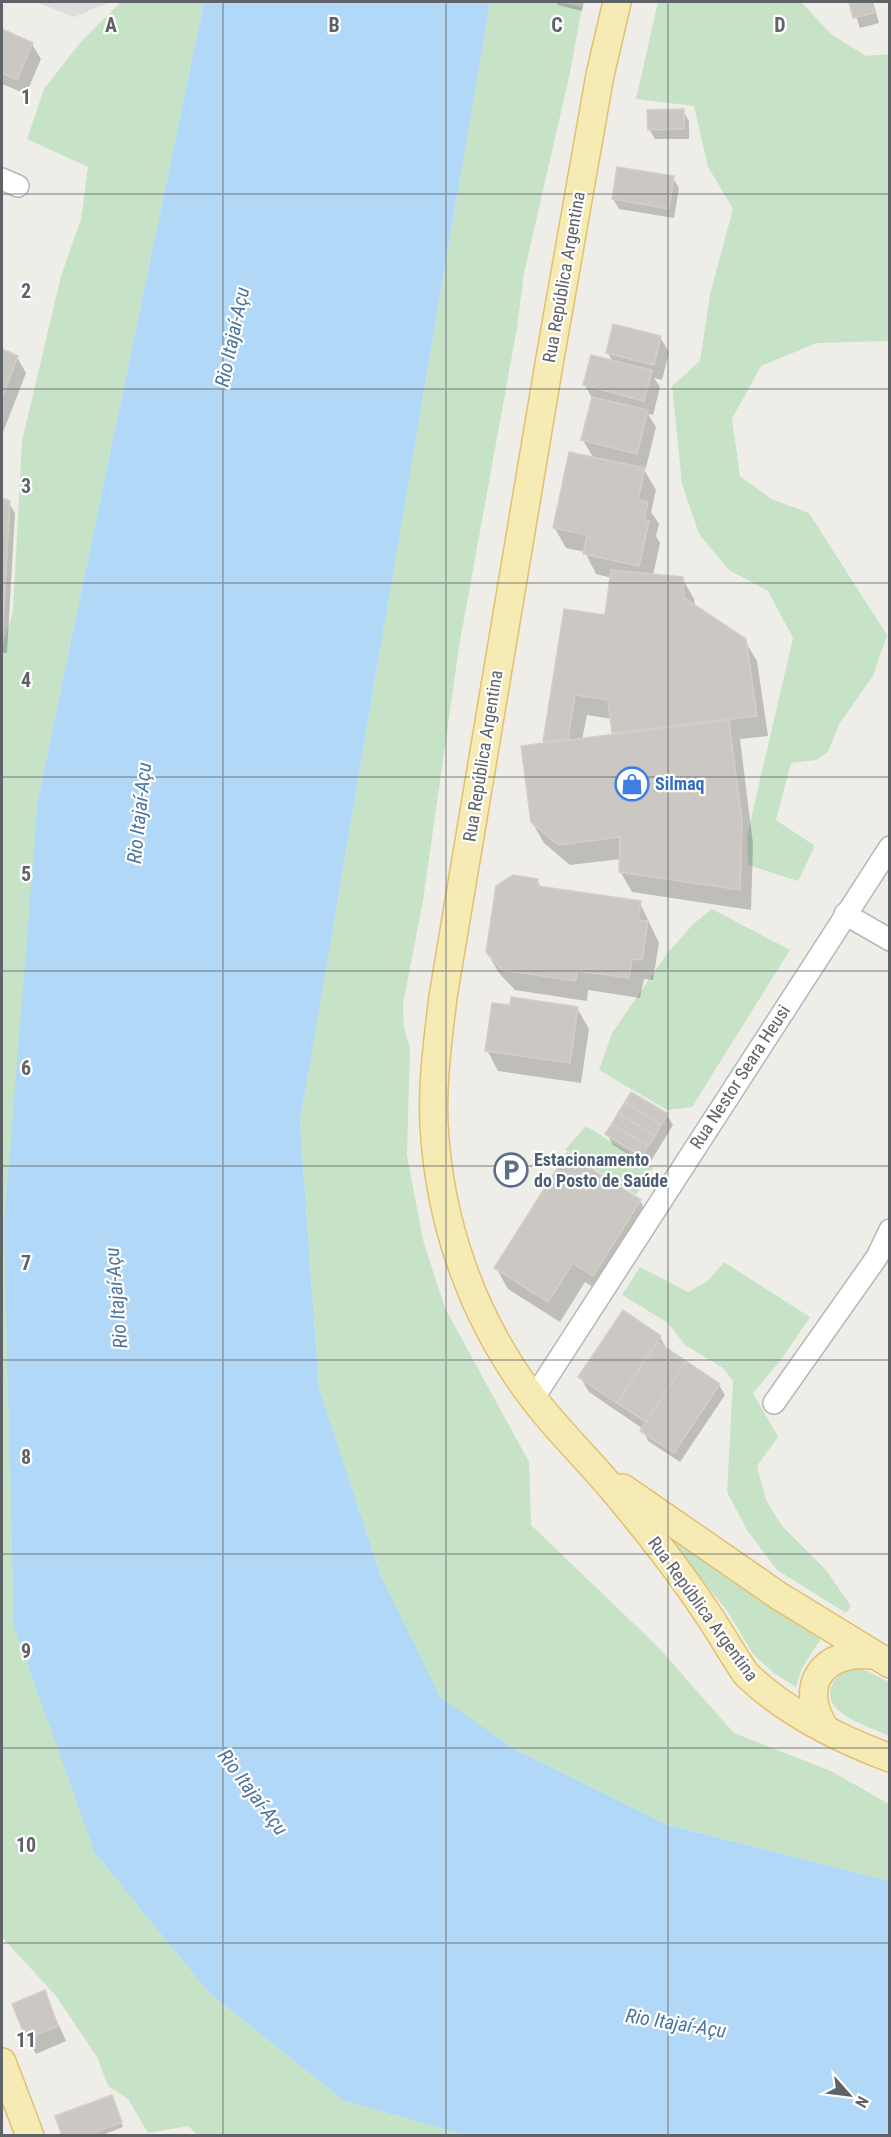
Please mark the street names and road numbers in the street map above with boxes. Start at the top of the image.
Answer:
street label: Rua República Argentina [538,190,589,364]
street label: Rua República Argentina [459,669,506,843]
street label: Rua Nestor Seara Heusi [685,1001,794,1153]
street label: Rua República Argentina [644,1532,763,1685]

